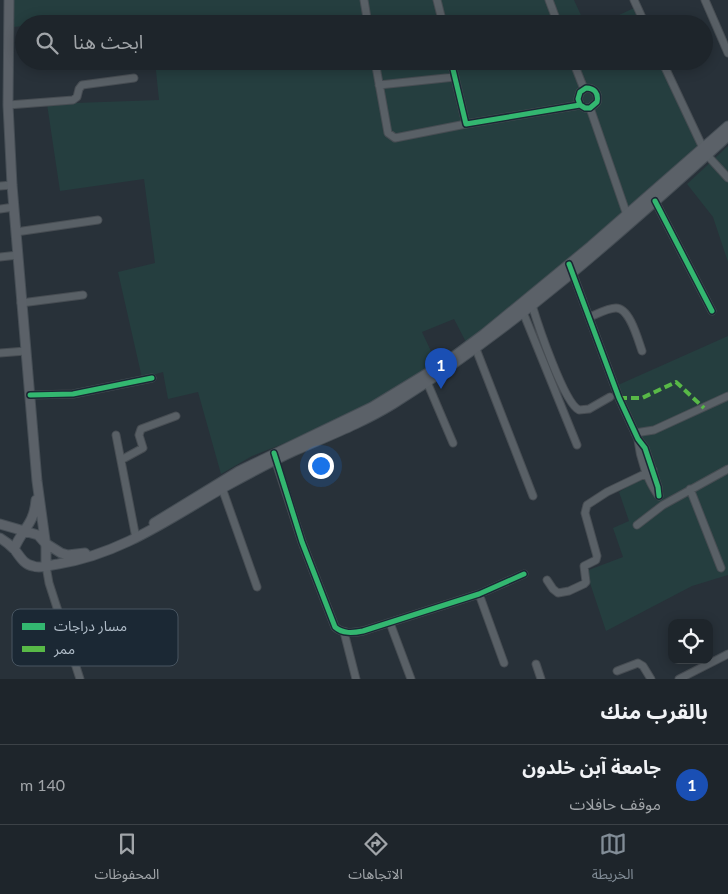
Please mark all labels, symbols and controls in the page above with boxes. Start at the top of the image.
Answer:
search box [15,15,713,70]
icon: search [33,29,61,57]
text: ابحث هنا [73,30,143,53]
pin: 1 [425,348,457,389]
your location [308,453,334,479]
legend [12,609,178,666]
text: مسار دراجات [54,617,127,635]
map controls [668,619,713,664]
button: locate [668,619,713,664]
text: ممر [53,640,75,658]
text: بالقرب منك [601,698,708,723]
text: جامعة آبن خلدون [522,755,661,778]
text: 140 m [20,775,65,794]
text: 1 [687,775,697,794]
text: موقف حافلات [570,794,661,813]
tab: المحفوظات [94,830,159,889]
tab: الاتجاهات [348,830,403,889]
tab: الخريطة [592,830,634,889]

